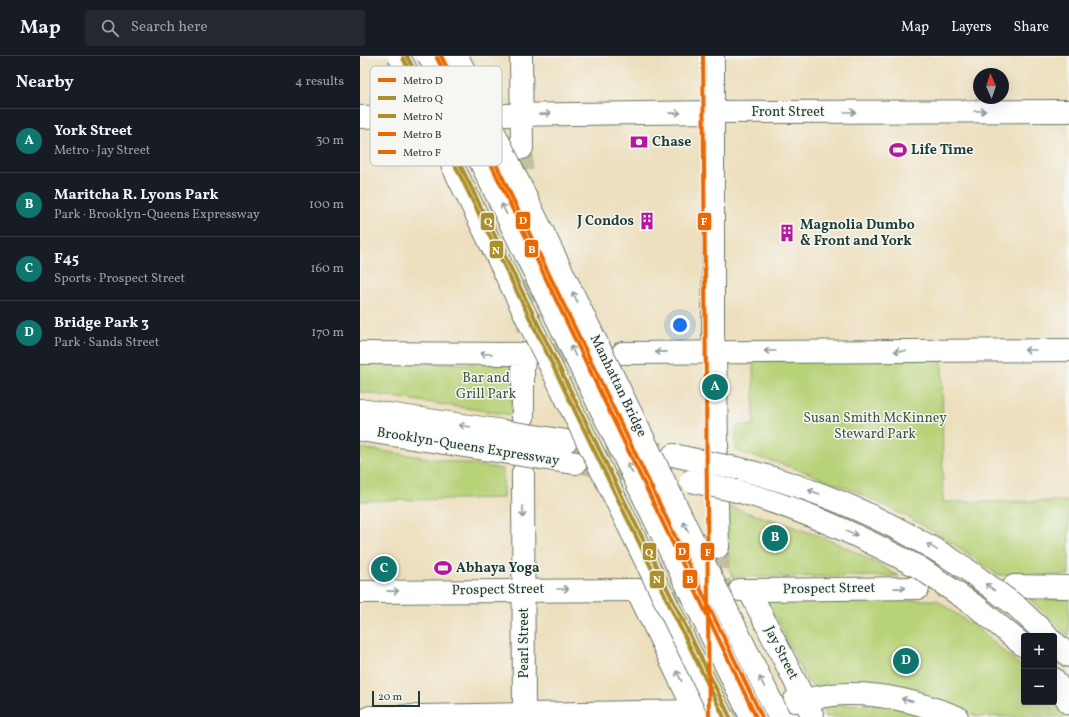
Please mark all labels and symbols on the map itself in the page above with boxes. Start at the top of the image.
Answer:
legend [370,66,502,166]
north arrow [973,68,1009,104]
text: Metro D [403,74,443,89]
text: Metro Q [403,92,444,107]
street label: Front Street [751,103,825,122]
one-way arrow [973,107,986,115]
one-way arrow [843,108,856,116]
one-way arrow [668,109,681,117]
text: Metro N [403,110,443,125]
one-way arrow [538,111,551,118]
text: Metro B [403,128,442,143]
bank icon: Chase [629,132,649,152]
place label: Chase [652,133,691,152]
sports icon: Life Time [888,140,908,160]
place label: Life Time [911,141,974,160]
text: Metro F [403,146,441,161]
one-way arrow [500,204,507,216]
line badge: D [515,211,531,230]
building icon: J Condos [637,211,657,231]
line badge: Q [480,212,495,231]
place label: J Condos [576,212,634,231]
line badge: F [697,212,712,231]
text: D [519,214,527,229]
text: Q [484,215,493,230]
text: F [701,215,708,230]
place label: Magnolia Dumbo & Front and York [800,216,915,251]
building icon: Magnolia Dumbo & Front and York [777,223,797,243]
line badge: B [524,239,539,258]
line badge: N [489,240,504,259]
text: B [528,243,536,258]
text: N [492,244,500,259]
one-way arrow [570,291,578,303]
your location [670,315,690,335]
street label: Manhattan Bridge [585,332,651,441]
one-way arrow [569,346,576,358]
one-way arrow [1024,346,1037,354]
one-way arrow [764,347,777,355]
one-way arrow [894,347,907,355]
one-way arrow [655,348,668,356]
one-way arrow [480,350,493,358]
park label: Bar and Grill Park [456,369,516,404]
pin: A [702,372,728,402]
park label: Susan Smith McKinney Steward Park [803,409,947,444]
one-way arrow [459,422,472,430]
street label: Brooklyn-Queens Expressway [375,423,561,471]
one-way arrow [626,462,633,474]
one-way arrow [809,487,821,495]
one-way arrow [519,505,527,518]
one-way arrow [682,522,689,534]
pin: B [762,523,788,553]
one-way arrow [846,530,858,537]
line badge: Q [642,542,657,561]
line badge: D [675,542,690,561]
line badge: F [700,542,715,561]
one-way arrow [926,542,938,550]
text: D [678,545,686,560]
text: Q [645,546,654,561]
text: F [705,546,712,561]
pin: C [371,554,397,584]
sports icon: Abhaya Yoga [433,558,453,578]
place label: Abhaya Yoga [456,559,540,578]
line badge: B [682,569,698,589]
line badge: N [649,570,665,589]
text: N [653,573,661,588]
text: B [686,573,694,588]
street label: Prospect Street [782,579,876,599]
street label: Prospect Street [451,580,545,600]
one-way arrow [985,583,996,591]
one-way arrow [893,584,906,592]
one-way arrow [556,585,569,593]
one-way arrow [386,587,399,595]
street label: Pearl Street [515,607,534,679]
street label: Jay Street [759,623,803,683]
pin: D [893,646,919,676]
one-way arrow [675,670,682,682]
one-way arrow [757,676,765,688]
scale bar [372,689,420,708]
one-way arrow [901,696,914,704]

